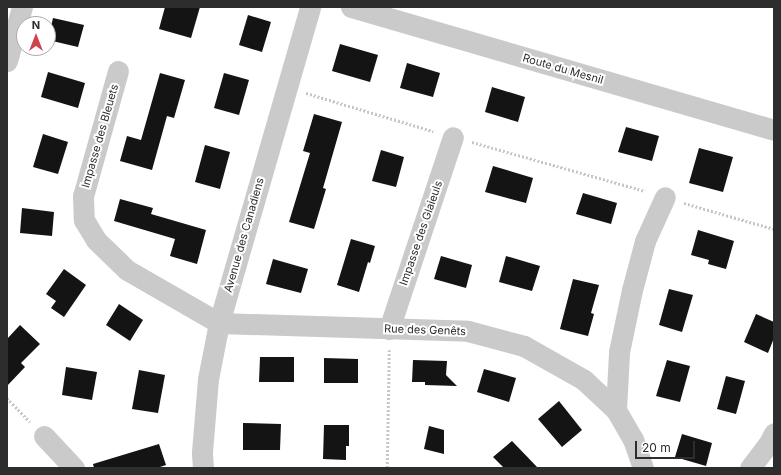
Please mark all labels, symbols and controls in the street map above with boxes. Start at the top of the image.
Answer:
north arrow [16,16,56,56]
text: N [32,18,40,32]
street label: Route du Mesnil [521,51,605,87]
street label: Impasse des Bleuets [79,83,121,189]
street label: Avenue des Canadiens [221,176,267,294]
street label: Impasse des Glaieuls [397,179,445,287]
street label: Rue des Genêts [384,322,466,338]
scale bar [637,433,697,459]
text: 20 m [642,440,671,455]

